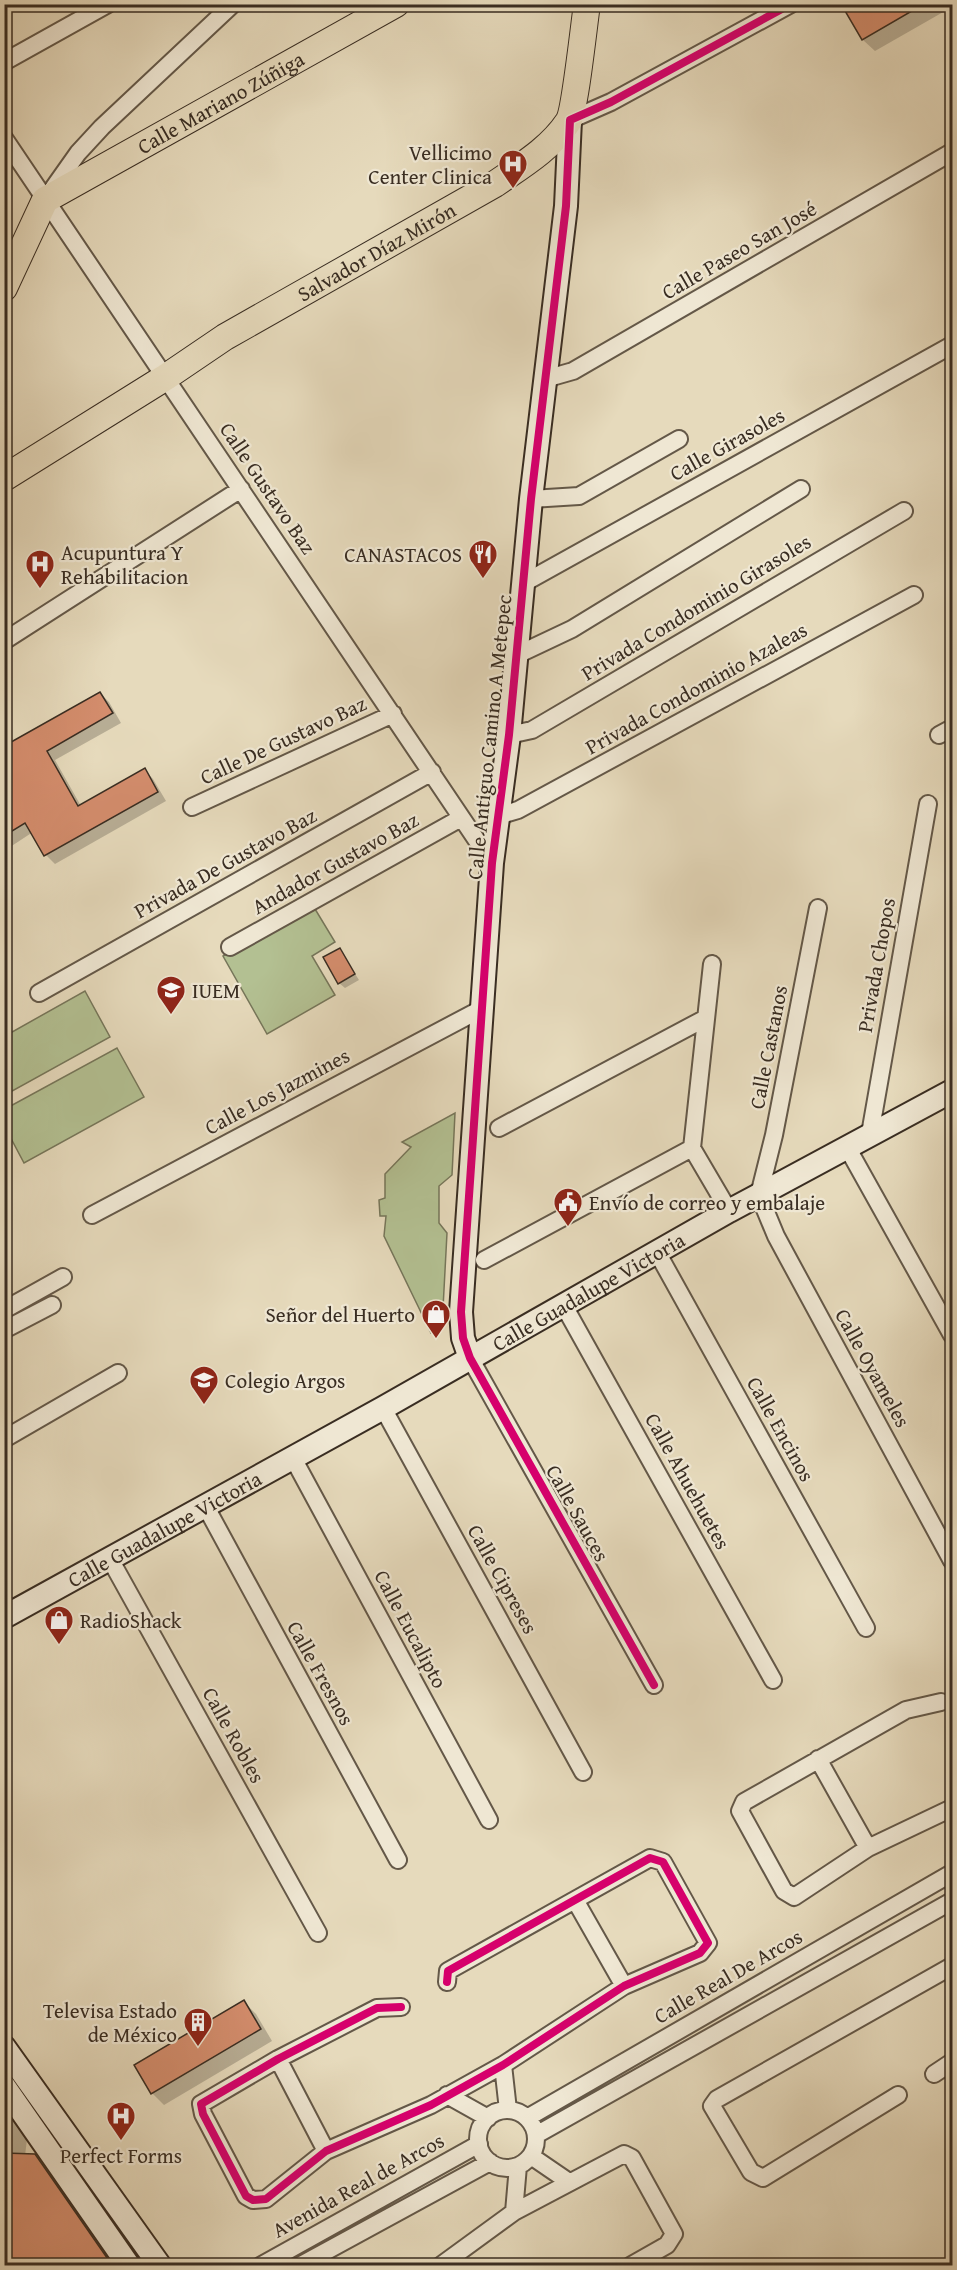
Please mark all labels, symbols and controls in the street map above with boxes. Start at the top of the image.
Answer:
street label: Calle Mariano Zúñiga [131,43,310,161]
place label: Vellicimo Center Clinica [368,137,492,192]
hospital icon: Vellicimo Center Clinica [497,148,529,190]
street label: Calle Paseo San José [656,193,822,307]
street label: Salvador Díaz Mirón [291,194,461,309]
street label: Calle Girasoles [664,400,790,488]
street label: Calle Gustavo Baz [212,416,324,560]
street label: Privada Condominio Girasoles [575,526,817,688]
place label: Acupuntura Y Rehabilitacion [61,537,188,592]
restaurant icon: CANASTACOS [467,538,499,580]
place label: CANASTACOS [344,539,462,570]
hospital icon: Acupuntura Y Rehabilitacion [24,548,56,590]
street label: Calle Antiguo Camino A Metepec [459,593,519,881]
street label: Privada Condominio Azaleas [579,614,813,762]
street label: Calle De Gustavo Baz [195,688,371,792]
street label: Privada De Gustavo Baz [128,800,322,926]
street label: Andador Gustavo Baz [246,804,424,922]
street label: Privada Chopos [849,895,903,1035]
school or university icon: IUEM [155,974,187,1016]
place label: IUEM [192,975,240,1006]
street label: Calle Castanos [741,982,795,1112]
street label: Calle Los Jazmines [199,1040,355,1142]
public building icon: Envío de correo y embalaje [552,1186,584,1228]
place label: Envío de correo y embalaje [589,1187,825,1218]
street label: Calle Guadalupe Victoria [486,1224,690,1358]
shop icon: Señor del Huerto [420,1298,452,1340]
place label: Señor del Huerto [266,1299,415,1330]
street label: Calle Oyameles [828,1303,918,1433]
school or university icon: Colegio Argos [188,1364,220,1406]
place label: Colegio Argos [225,1365,345,1396]
street label: Calle Encinos [739,1371,823,1487]
street label: Calle Ahuehuetes [638,1407,738,1555]
street label: Calle Sauces [539,1459,617,1567]
street label: Calle Guadalupe Victoria [62,1463,267,1595]
street label: Calle Cipreses [460,1519,546,1639]
street label: Calle Eucalipto [367,1564,455,1694]
shop icon: RadioShack [43,1604,75,1646]
place label: RadioShack [80,1605,182,1636]
street label: Calle Fresnos [280,1615,362,1731]
street label: Calle Robles [195,1681,273,1789]
street label: Calle Real De Arcos [648,1921,808,2031]
place label: Televisa Estado de México [43,1995,177,2050]
building icon: Televisa Estado de México [182,2006,214,2048]
hospital icon: Perfect Forms [105,2100,137,2142]
street label: Avenida Real de Arcos [266,2125,450,2245]
place label: Perfect Forms [60,2140,182,2171]

